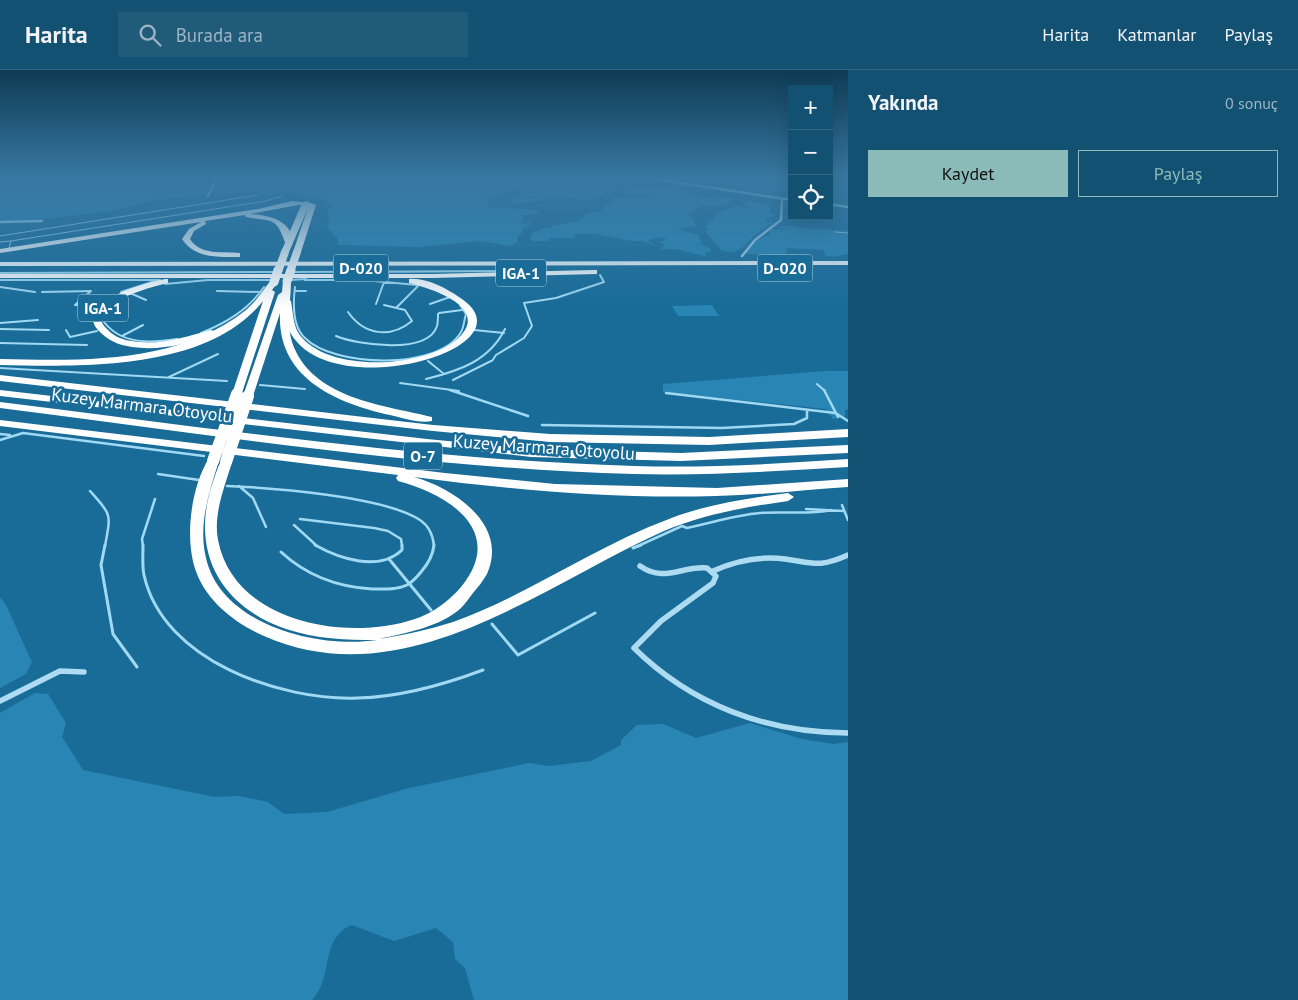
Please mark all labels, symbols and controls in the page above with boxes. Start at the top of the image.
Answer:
search box [118,12,468,57]
text: Harita [25,19,88,50]
icon: search [136,21,164,49]
text: Burada ara [176,23,263,47]
text: Harita [1042,23,1089,46]
text: Katmanlar [1117,23,1196,46]
text: Paylaş [1224,23,1273,46]
map controls [788,85,833,220]
button: + [788,85,833,130]
text: Yakında [868,89,938,116]
text: 0 sonuç [1225,93,1278,113]
button: − [788,130,833,175]
button: Kaydet [868,150,1068,197]
button: Paylaş [1078,150,1278,197]
button: locate [788,175,833,220]
road number: D-020 [334,254,388,282]
road number: D-020 [758,254,812,282]
road number: IGA-1 [496,260,546,287]
road number: IGA-1 [78,294,128,322]
street label: Kuzey Marmara Otoyolu [50,382,234,428]
street label: Kuzey Marmara Otoyolu [452,429,636,465]
road number: O-7 [404,442,442,470]

